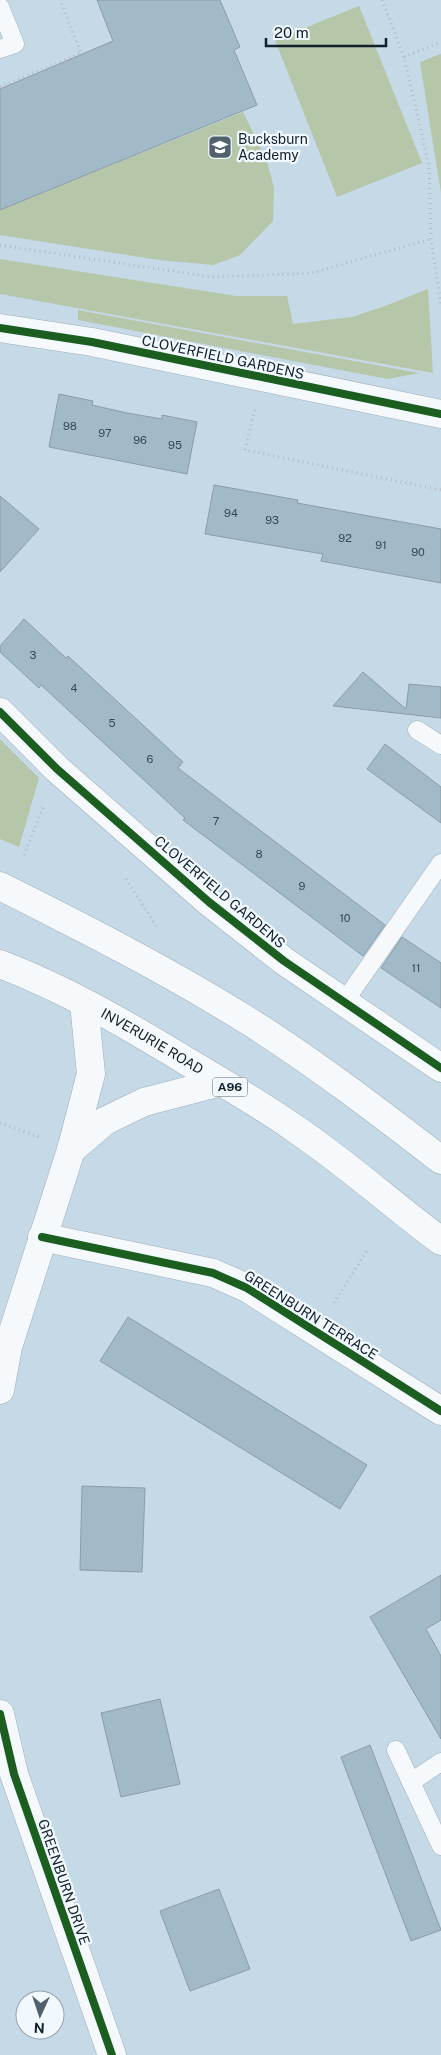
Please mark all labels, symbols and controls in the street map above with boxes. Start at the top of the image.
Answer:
scale bar [266,15,386,47]
text: 20 m [274,24,309,41]
place label: Bucksburn Academy [238,131,308,163]
school or university icon: Bucksburn Academy [207,134,233,160]
street label: CLOVERFIELD GARDENS [140,332,306,382]
house number: 98 [63,420,77,432]
house number: 97 [98,427,112,439]
house number: 96 [133,434,147,446]
house number: 95 [168,439,182,451]
house number: 94 [224,507,238,519]
house number: 93 [265,514,279,526]
house number: 92 [338,532,352,544]
house number: 91 [375,539,387,551]
house number: 90 [411,546,425,558]
house number: 3 [30,649,37,661]
house number: 4 [71,682,78,694]
house number: 5 [108,717,116,729]
house number: 6 [147,753,154,765]
house number: 7 [213,815,220,827]
street label: CLOVERFIELD GARDENS [151,833,289,951]
house number: 8 [255,848,263,860]
house number: 9 [299,880,306,892]
house number: 10 [339,912,351,924]
house number: 11 [412,962,420,974]
street label: INVERURIE ROAD [98,1005,206,1077]
road number: A96 [212,1078,248,1096]
street label: GREENBURN TERRACE [241,1267,381,1363]
street label: GREENBURN DRIVE [35,1817,93,1947]
north arrow [15,1990,65,2040]
text: N [33,2020,45,2036]

